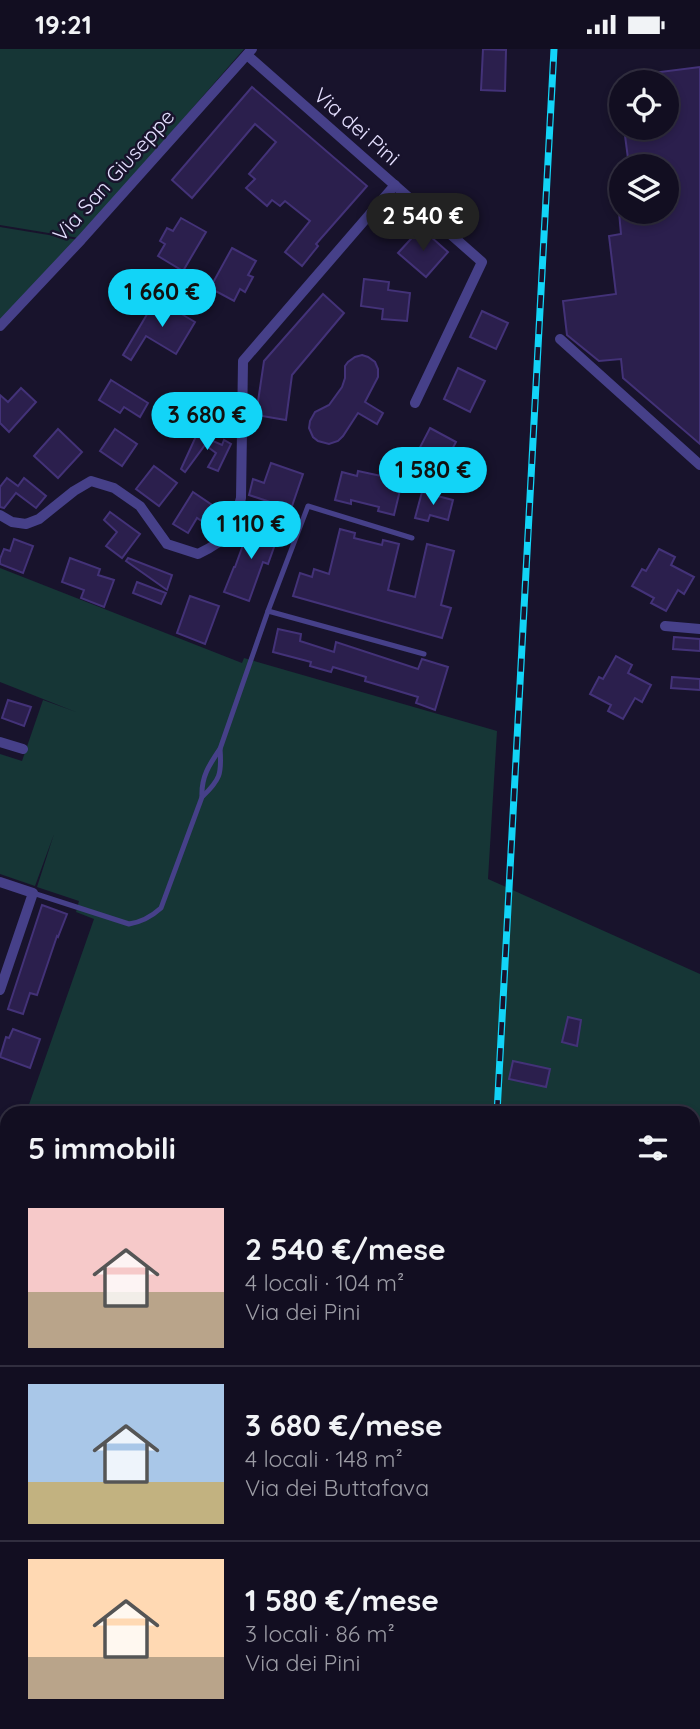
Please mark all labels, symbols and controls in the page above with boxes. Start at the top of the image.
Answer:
text: 19:21 [35,8,92,41]
map controls [609,70,679,224]
button: locate [609,70,679,140]
street label: Via dei Pini [309,82,405,170]
street label: Via San Giuseppe [47,103,179,247]
button: layers [609,154,679,224]
pin: 2 540 € [358,193,488,253]
text: 2 540 € [382,201,464,230]
pin: 1 660 € [97,269,227,329]
text: 1 660 € [124,277,200,306]
pin: 3 680 € [142,393,272,452]
text: 3 680 € [167,400,247,429]
pin: 1 580 € [368,447,498,507]
text: 1 580 € [395,455,471,484]
pin: 1 110 € [186,501,316,561]
text: 1 110 € [217,509,285,538]
text: 5 immobili [28,1129,176,1167]
icon: filters [634,1129,672,1167]
text: 2 540 €/mese [245,1230,446,1268]
icon: home [84,1236,168,1320]
text: 4 locali · 104 m² [245,1268,404,1297]
text: Via dei Pini [245,1297,360,1326]
text: 3 680 €/mese [245,1406,443,1444]
icon: home [84,1412,168,1496]
text: 4 locali · 148 m² [245,1444,403,1473]
text: Via dei Buttafava [245,1473,429,1502]
text: 1 580 €/mese [245,1581,439,1619]
icon: home [84,1587,168,1671]
text: 3 locali · 86 m² [245,1619,395,1648]
text: Via dei Pini [245,1648,360,1677]

